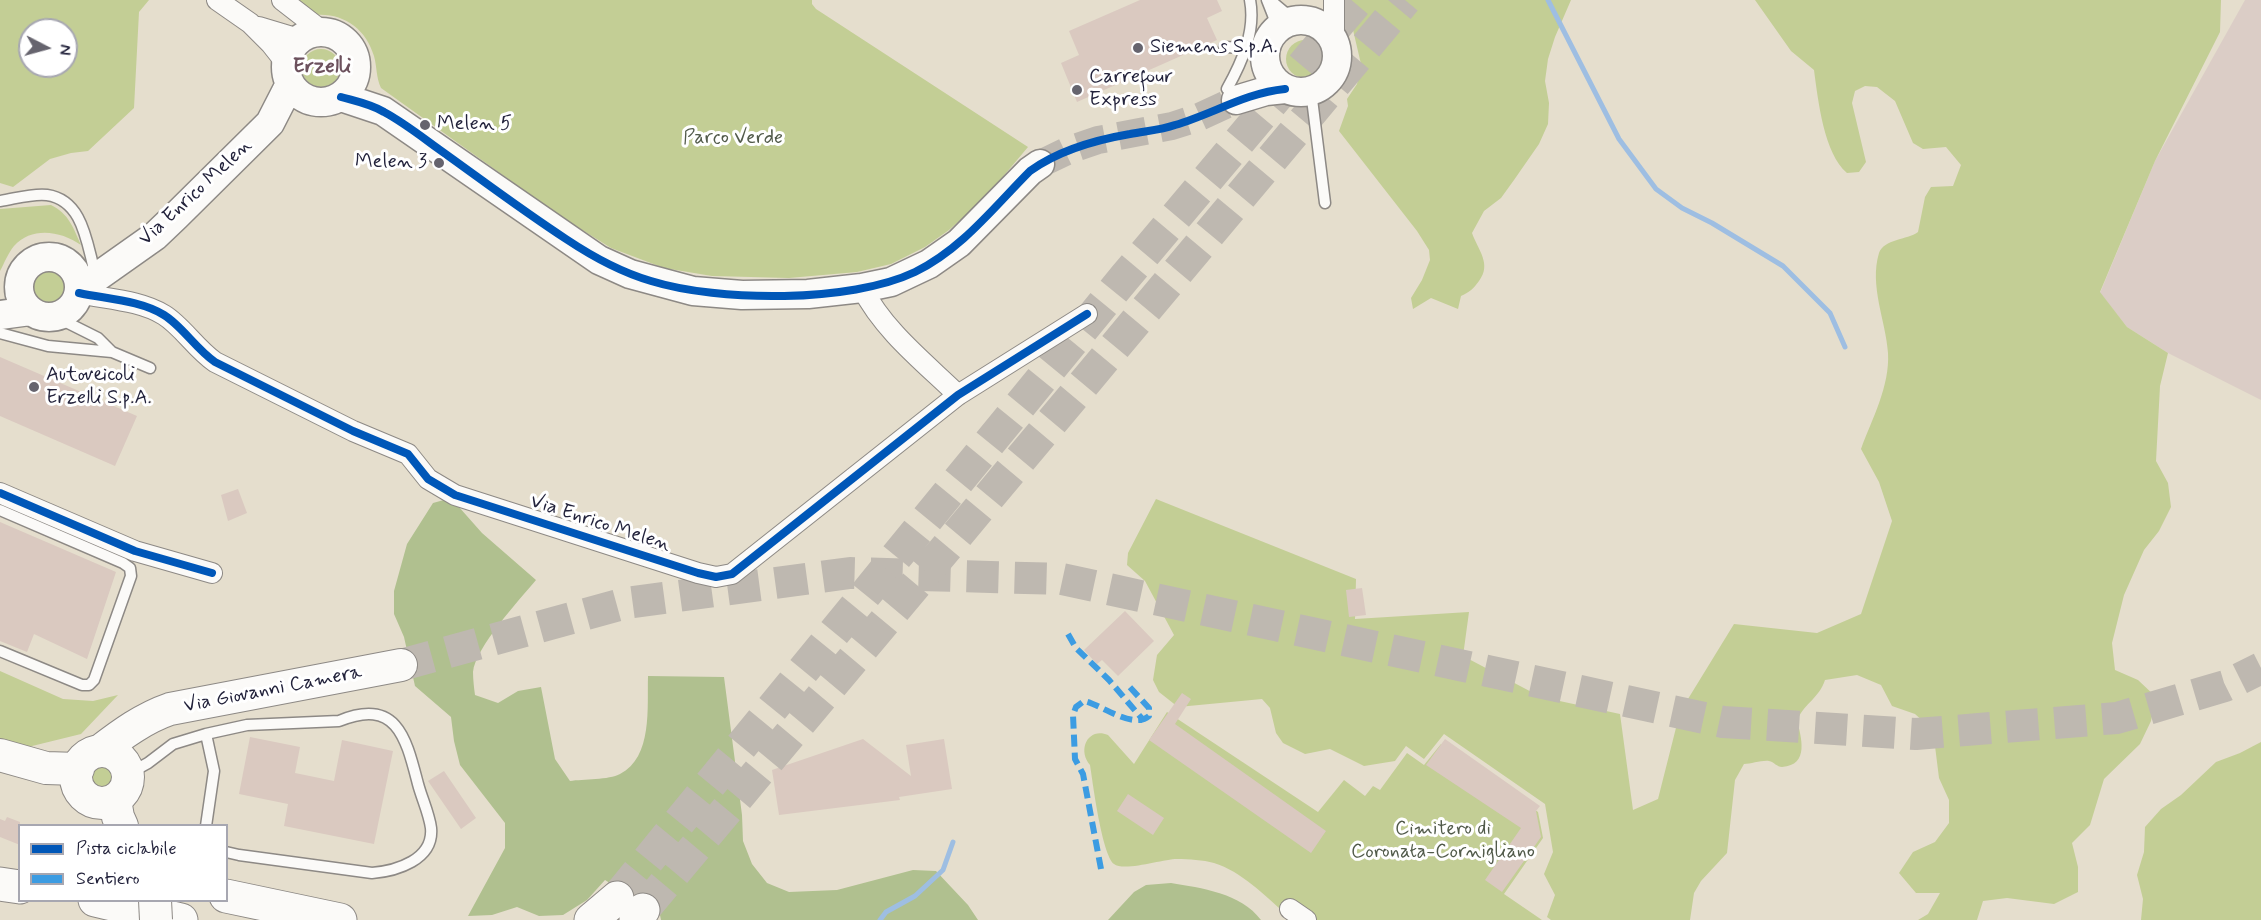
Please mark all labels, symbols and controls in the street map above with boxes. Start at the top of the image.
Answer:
north arrow [18,18,78,78]
place label: Siemens S.p.A. [1150,36,1278,60]
marker: Siemens S.p.A. [1131,41,1145,55]
text: N [53,43,75,56]
district label: Erzelli [293,55,351,81]
place label: Carrefour Express [1089,66,1173,113]
marker: Carrefour Express [1070,83,1084,97]
place label: Melen 5 [437,113,512,137]
marker: Melen 5 [418,118,432,132]
park label: Parco Verde [683,127,783,151]
street label: Via Enrico Melen [134,134,258,252]
place label: Melen 3 [355,151,427,175]
marker: Melen 3 [432,156,446,170]
place label: Autoveicoli Erzelli S.p.A. [46,364,152,411]
marker: Autoveicoli Erzelli S.p.A. [27,380,41,394]
street label: Via Enrico Melen [527,490,673,558]
street label: Via Giovanni Camera [182,661,364,719]
park label: Cimitero di Coronata-Cornigliano [1351,818,1535,865]
legend [18,824,228,902]
text: Pista ciclabile [76,837,177,861]
text: Sentiero [76,867,140,891]

